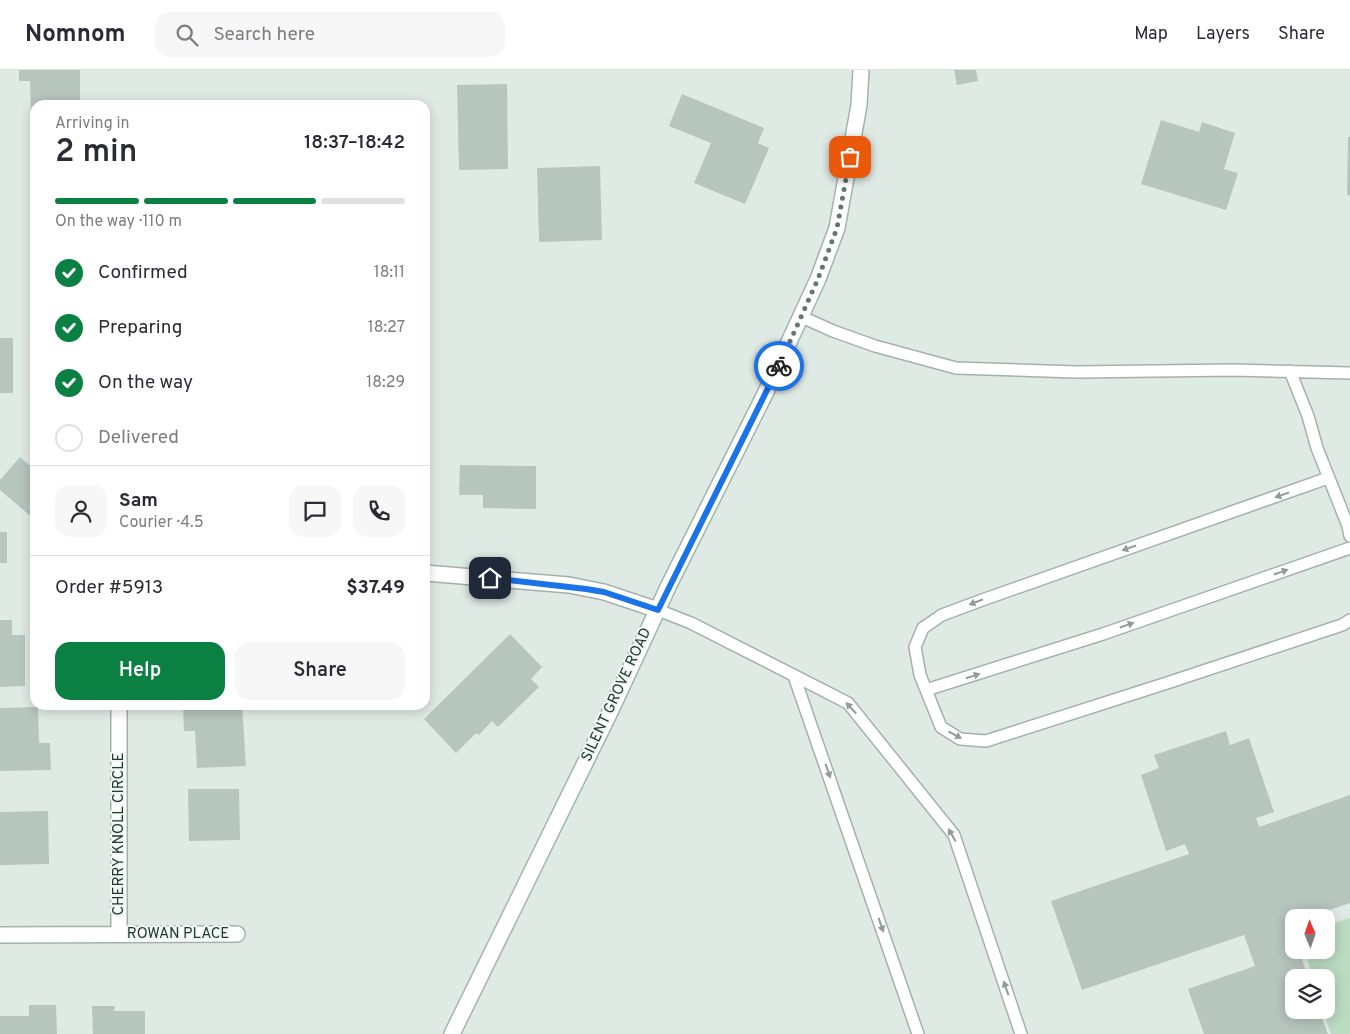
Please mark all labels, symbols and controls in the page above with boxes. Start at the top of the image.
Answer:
search box [155,12,505,57]
text: Nomnom [25,20,125,50]
icon: search [173,21,201,49]
text: Search here [213,23,315,47]
text: Map [1134,23,1168,46]
text: Layers [1196,23,1250,46]
text: Share [1278,23,1325,46]
text: Arriving in [55,114,130,134]
text: 18:37–18:42 [304,131,405,155]
text: 2 min [55,133,137,173]
pin [829,136,871,178]
icon: bag [836,143,864,171]
text: On the way · 110 m [55,212,182,232]
icon: check [55,259,83,287]
text: Confirmed [98,261,188,285]
text: 18:11 [374,263,405,283]
icon: check [55,314,83,342]
text: Preparing [98,316,182,340]
text: 18:27 [368,318,405,338]
courier [754,341,804,391]
icon: bike [765,352,793,380]
icon: check [55,369,83,397]
text: On the way [98,371,193,395]
text: 18:29 [366,373,405,393]
text: Delivered [98,426,179,450]
button: person [55,485,107,537]
button: chat [289,485,341,537]
button: phone [353,485,405,537]
text: Sam [119,489,158,513]
one-way arrow [1274,491,1289,499]
text: Courier · 4.5 [119,513,204,533]
one-way arrow [1121,544,1136,552]
pin [469,557,511,599]
icon: home [476,564,504,592]
one-way arrow [1274,568,1289,576]
text: Order #5913 [55,576,163,600]
text: $37.49 [346,576,405,600]
one-way arrow [968,599,983,606]
one-way arrow [1120,621,1135,629]
street label: SILENT GROVE ROAD [578,625,656,765]
button: Help [55,642,225,700]
button: Share [235,642,405,700]
one-way arrow [965,671,980,679]
one-way arrow [845,702,857,714]
one-way arrow [947,731,962,739]
street label: CHERRY KNOLL CIRCLE [110,752,129,916]
one-way arrow [824,764,832,779]
one-way arrow [948,828,957,841]
north arrow [1285,909,1335,959]
map controls [1285,909,1335,1019]
one-way arrow [877,918,885,933]
street label: ROWAN PLACE [127,925,229,944]
button: layers [1285,969,1335,1019]
one-way arrow [1001,980,1009,995]

